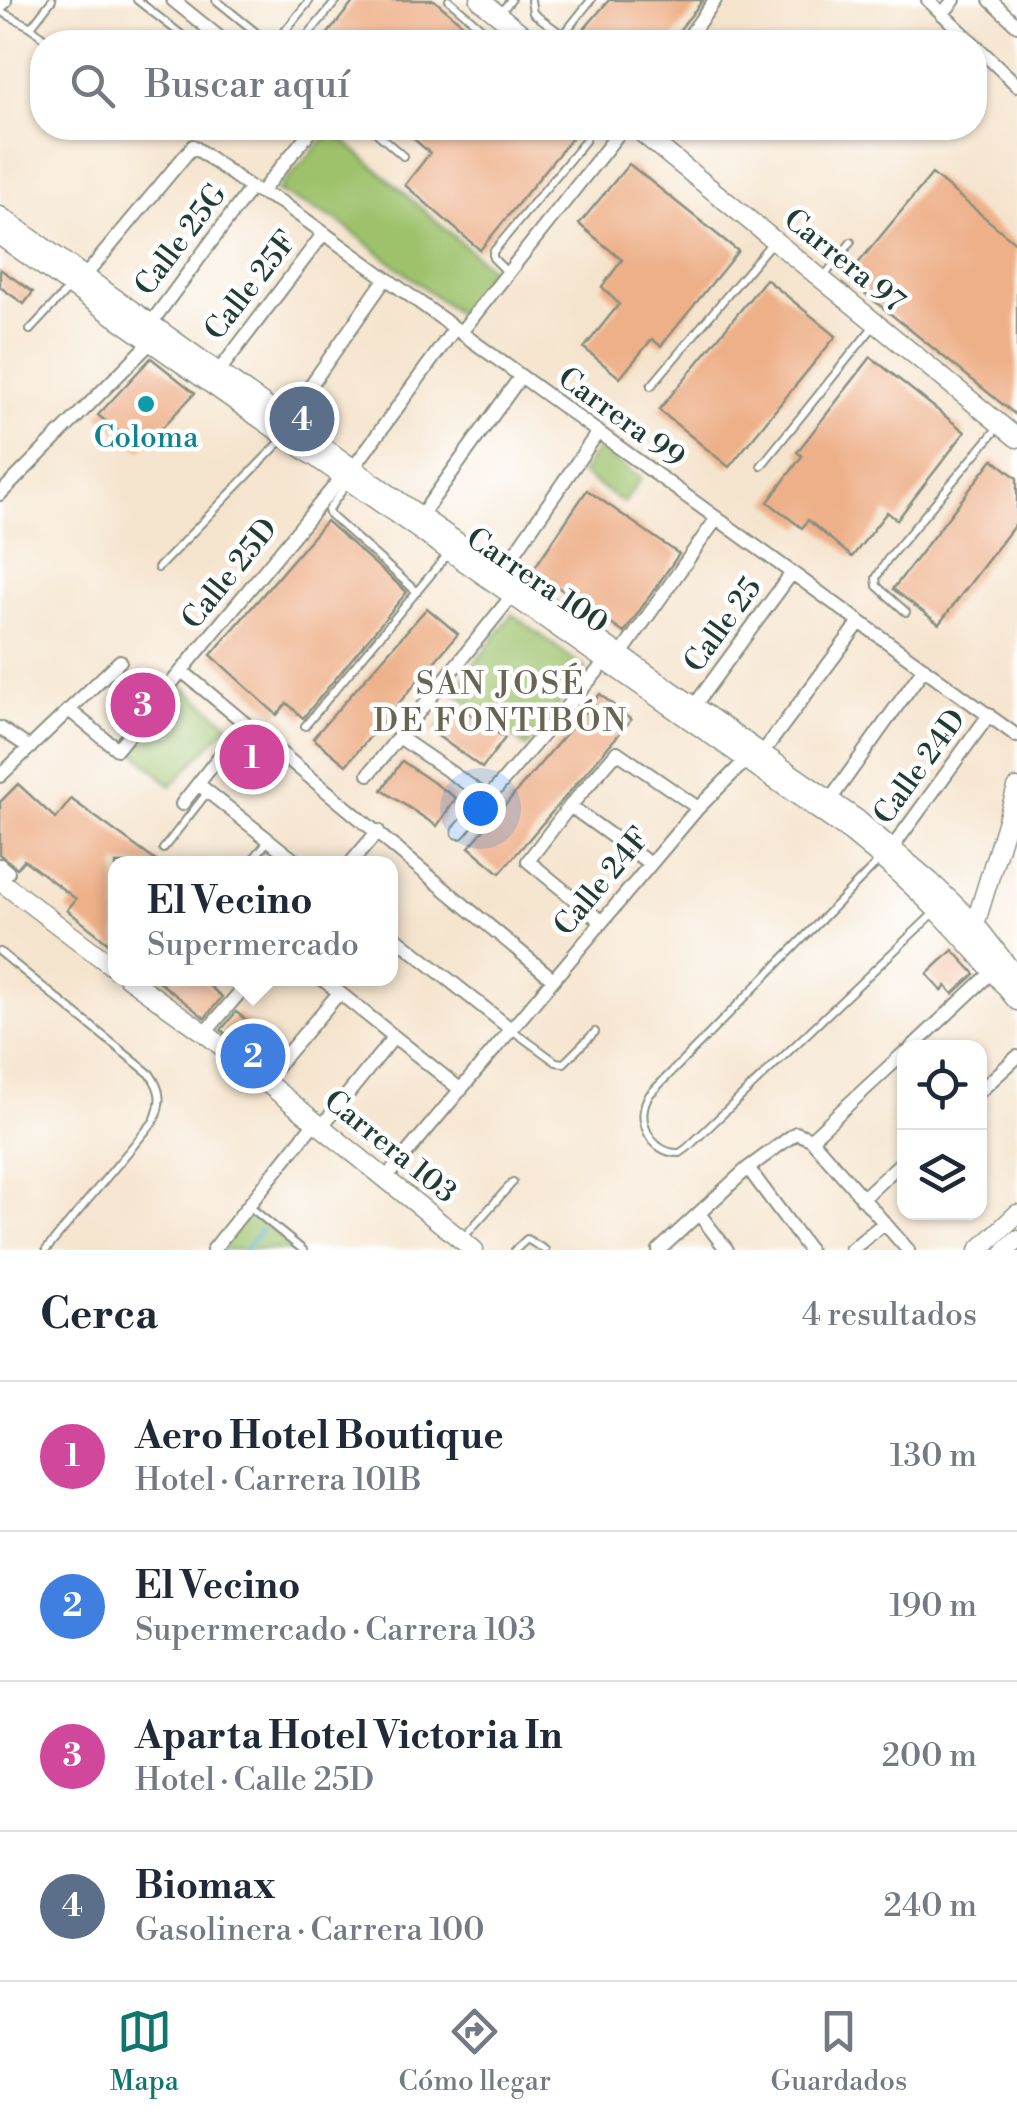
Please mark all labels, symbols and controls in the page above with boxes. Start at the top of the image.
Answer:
search box [30,30,987,140]
icon: search [65,58,120,113]
text: Buscar aquí [145,62,350,109]
street label: Calle 25G [127,176,235,304]
street label: Carrera 97 [776,201,912,321]
street label: Calle 25F [197,224,305,348]
street label: Carrera 99 [550,359,692,477]
pin: 4 [270,382,334,456]
marker: Coloma [135,393,157,415]
place label: Coloma [94,419,199,457]
street label: Calle 25D [174,511,286,637]
street label: Carrera 100 [459,520,615,642]
street label: Calle 25 [676,570,770,680]
district label: SAN JOSÉ DE FONTIBÓN [373,662,629,741]
pin: 3 [110,668,176,742]
street label: Calle 24D [865,702,975,832]
pin: 1 [220,720,284,794]
your location [455,783,506,834]
street label: Calle 24F [546,820,658,944]
popup [108,856,398,986]
text: El Vecino [147,878,313,925]
text: Supermercado [147,925,359,965]
pin: 2 [220,1018,286,1094]
map controls [897,1040,987,1220]
button: locate [897,1040,987,1130]
street label: Carrera 103 [316,1082,464,1212]
button: layers [897,1130,987,1220]
text: Cerca [40,1289,158,1342]
text: 4 resultados [802,1295,977,1335]
text: Aero Hotel Boutique [135,1413,504,1460]
text: 1 [65,1436,80,1476]
text: 130 m [890,1436,977,1476]
text: Hotel · Carrera 101B [135,1460,422,1500]
text: El Vecino [135,1563,301,1610]
text: 2 [62,1586,83,1626]
text: 190 m [889,1586,977,1626]
text: Supermercado · Carrera 103 [135,1610,536,1650]
text: Aparta Hotel Victoria In [135,1713,563,1760]
text: 3 [63,1736,82,1776]
text: 200 m [882,1736,977,1776]
text: Hotel · Calle 25D [135,1760,374,1800]
text: Biomax [135,1863,275,1910]
text: 4 [62,1886,83,1926]
text: 240 m [884,1886,977,1926]
text: Gasolinera · Carrera 100 [135,1910,484,1950]
tab: Mapa [110,2004,179,2099]
tab: Cómo llegar [399,2004,551,2099]
tab: Guardados [771,2004,907,2099]

